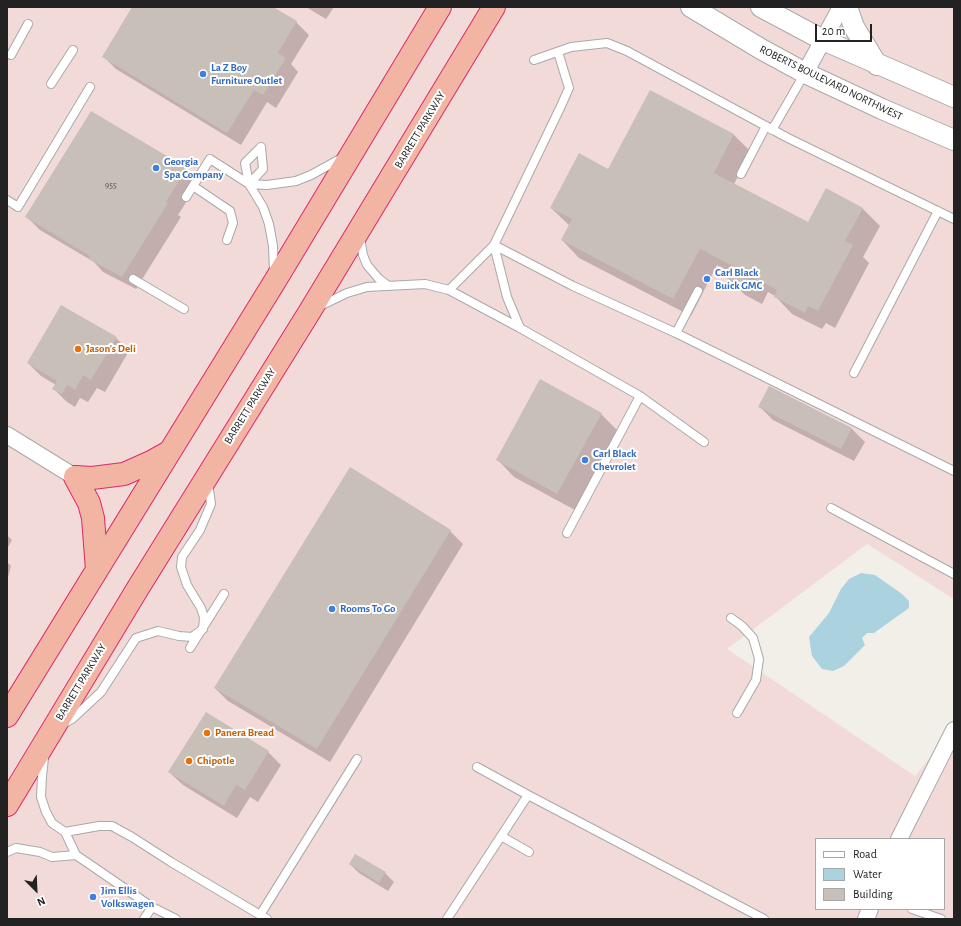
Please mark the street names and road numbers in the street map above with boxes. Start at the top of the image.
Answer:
street label: ROBERTS BOULEVARD NORTHWEST [757,43,905,123]
street label: BARRETT PARKWAY [392,89,448,171]
street label: BARRETT PARKWAY [221,366,279,446]
street label: BARRETT PARKWAY [53,641,109,723]

